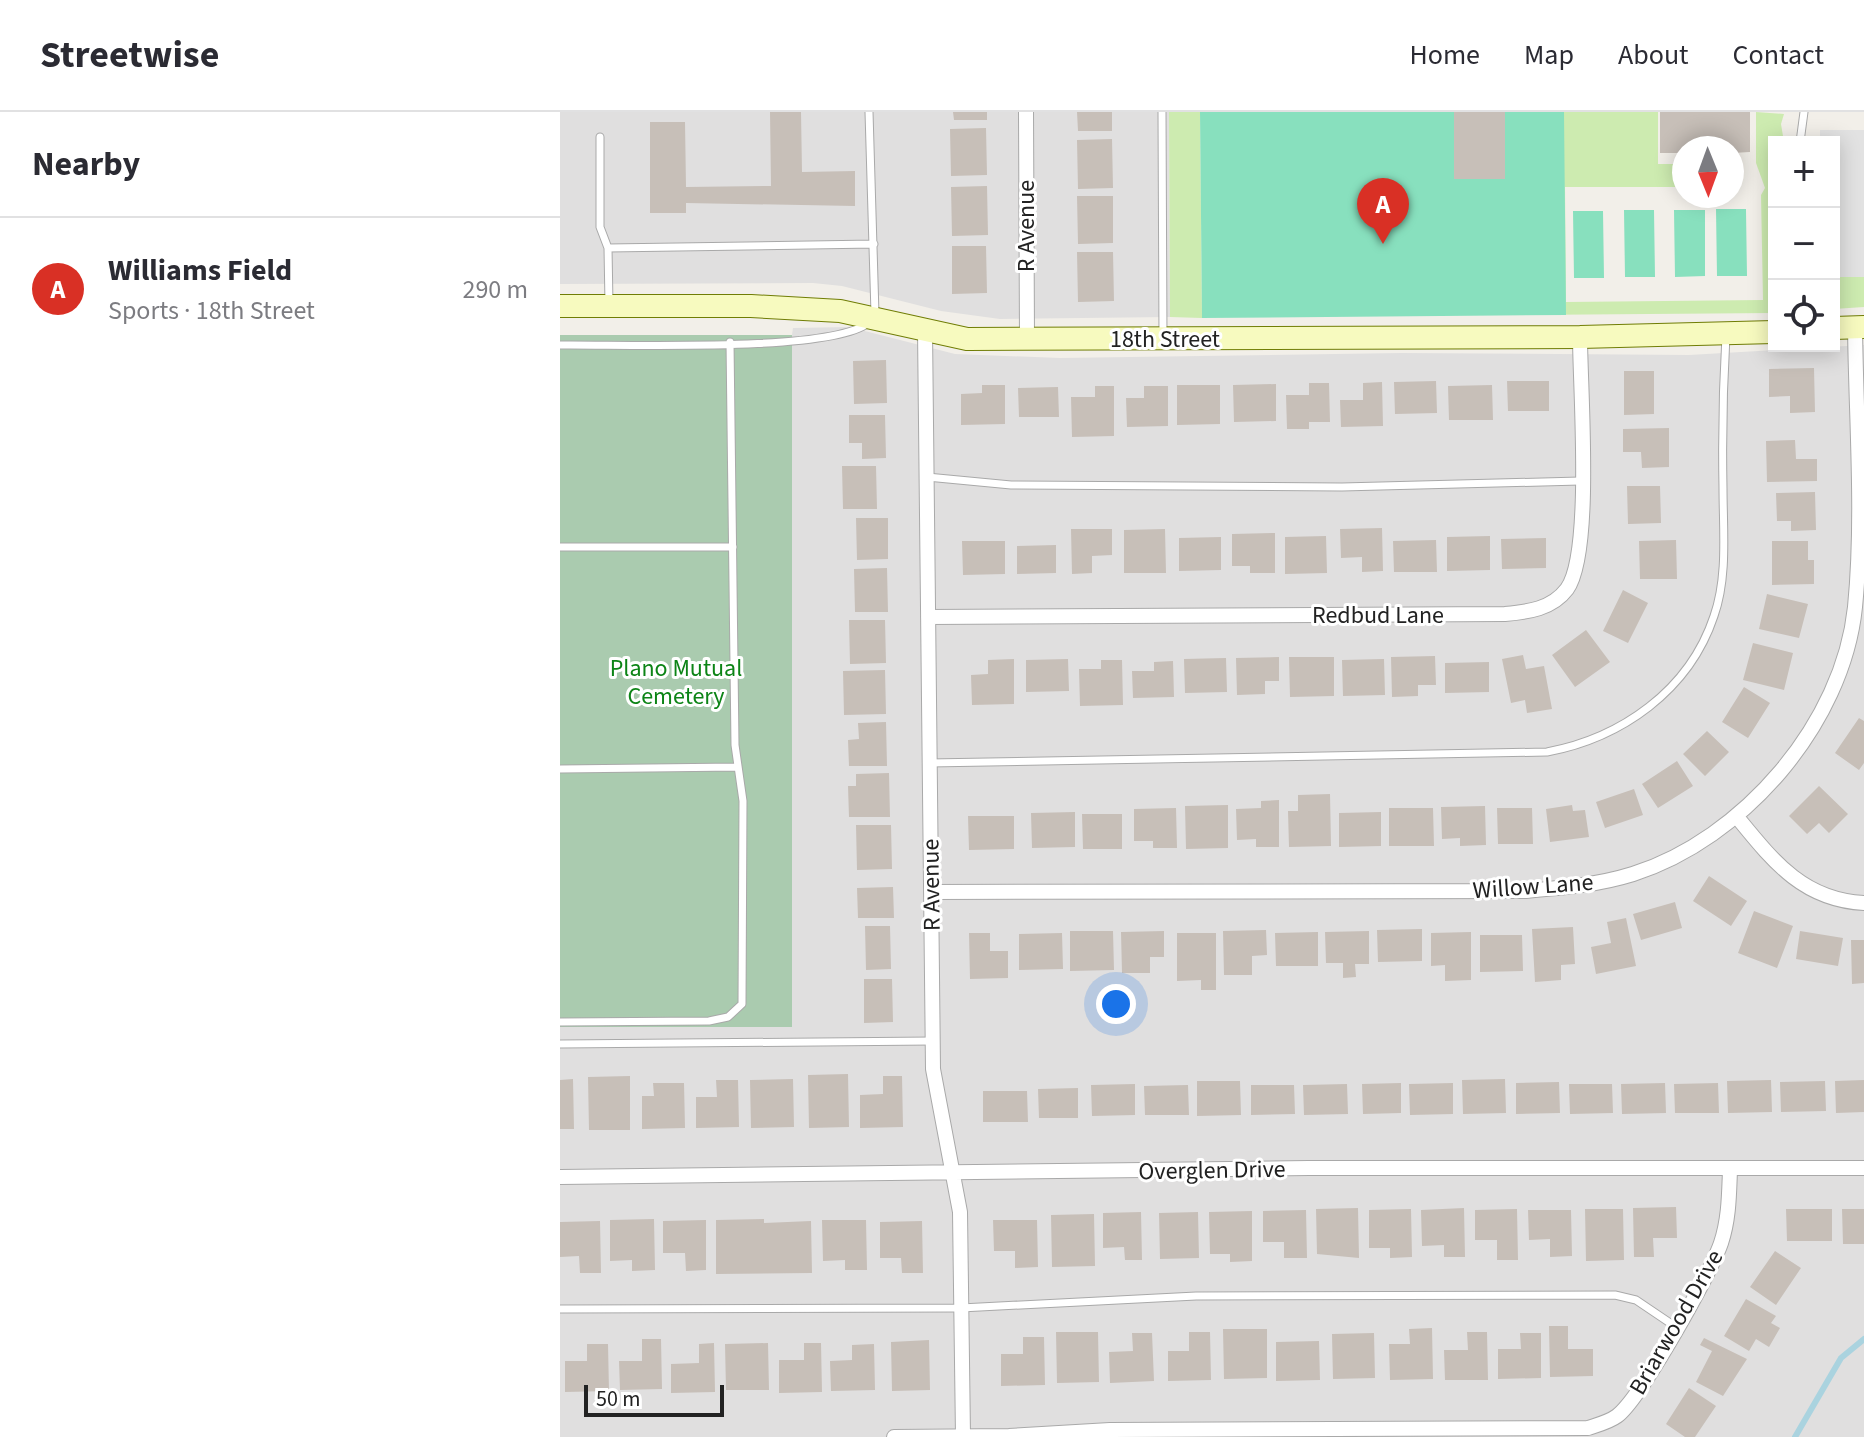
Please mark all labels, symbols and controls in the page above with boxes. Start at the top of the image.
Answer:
text: Streetwise [40,28,219,82]
text: Home [1409,35,1480,75]
text: Map [1524,35,1574,75]
text: About [1618,35,1689,75]
text: Contact [1733,35,1824,75]
north arrow [1672,136,1744,208]
map controls [1768,136,1840,352]
button: + [1768,136,1840,208]
text: Nearby [32,140,140,189]
pin: A [1357,178,1409,244]
street label: R Avenue [1009,180,1044,272]
button: − [1768,208,1840,280]
text: Williams Field [108,249,292,292]
text: A [51,271,65,308]
text: 290 m [462,271,528,308]
button: locate [1768,280,1840,352]
text: Sports · 18th Street [108,292,315,329]
street label: 18th Street [1110,322,1220,357]
street label: Redbud Lane [1312,598,1444,633]
park label: Plano Mutual Cemetery [610,651,742,714]
street label: R Avenue [913,838,950,932]
street label: Willow Lane [1472,865,1594,908]
your location [1096,984,1136,1024]
street label: Overglen Drive [1138,1152,1286,1189]
street label: Briarwood Drive [1621,1243,1732,1401]
scale bar [584,1381,724,1417]
text: 50 m [596,1383,641,1415]

